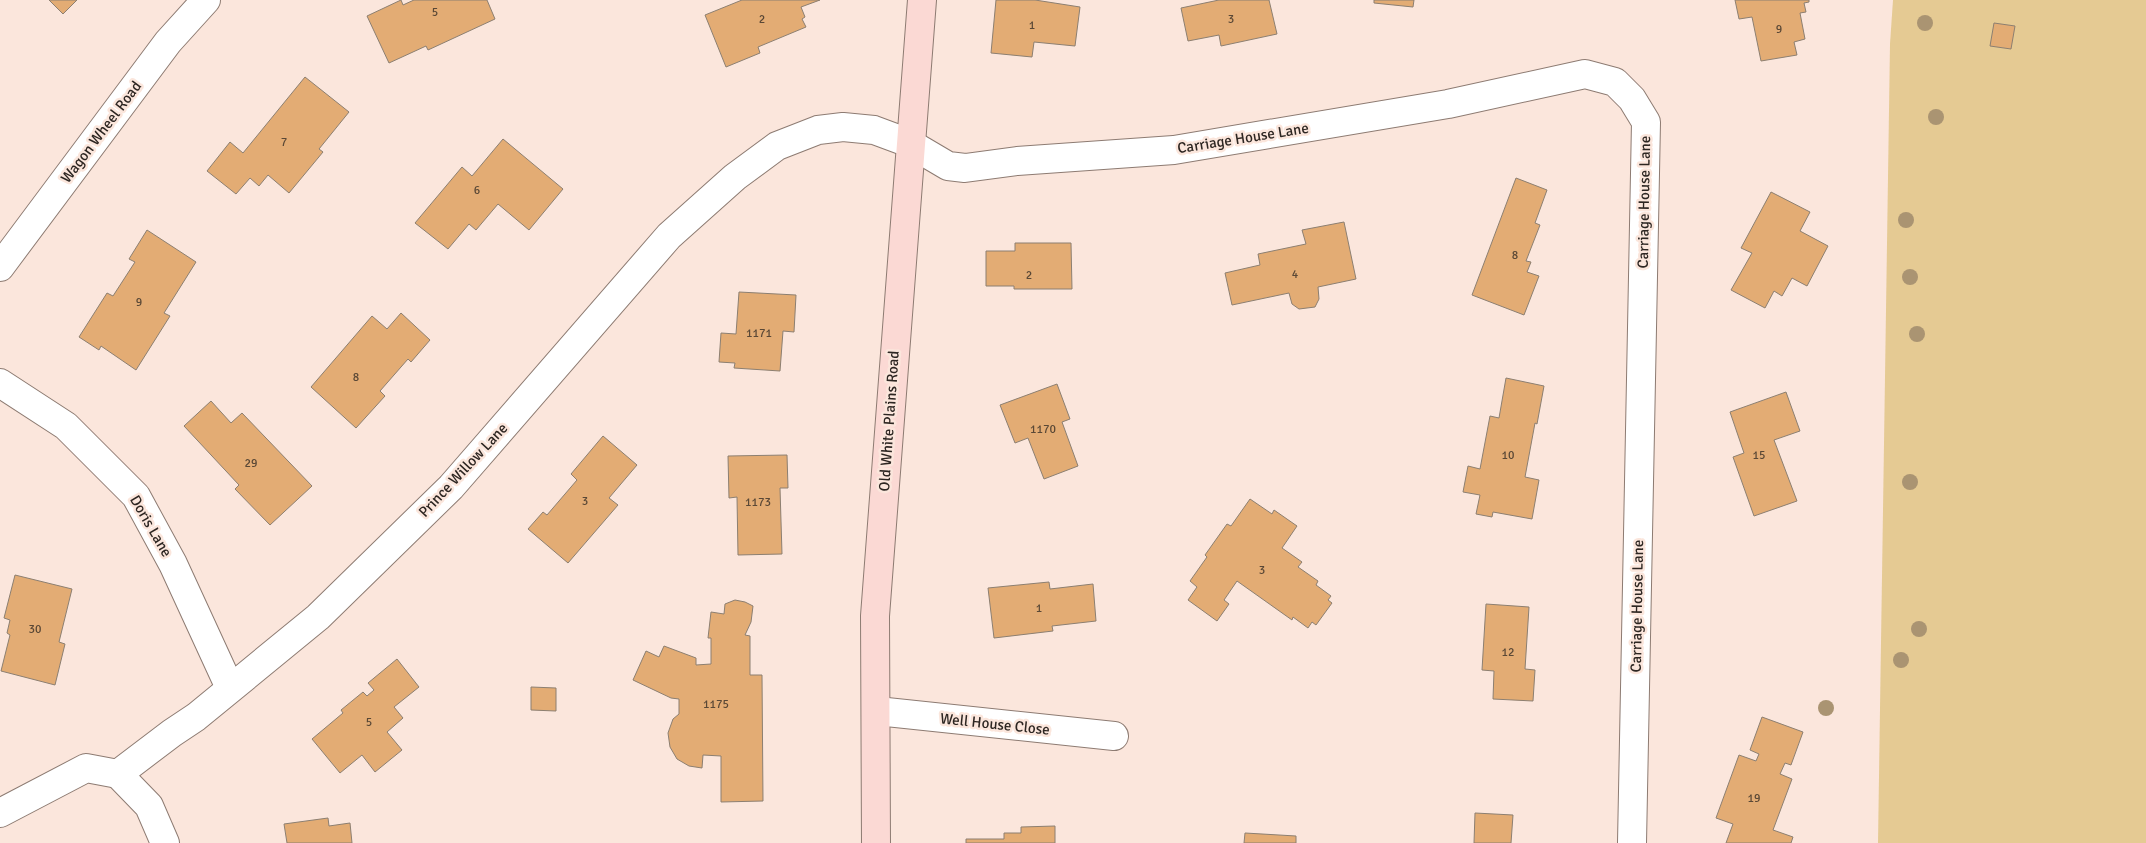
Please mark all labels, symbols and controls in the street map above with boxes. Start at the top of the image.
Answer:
house number: 5 [432,5,438,20]
house number: 2 [759,12,765,27]
house number: 3 [1228,12,1234,27]
house number: 1 [1029,18,1035,33]
house number: 9 [1776,22,1782,37]
street label: Wagon Wheel Road [57,78,145,186]
street label: Carriage House Lane [1176,119,1310,157]
house number: 7 [281,135,287,150]
street label: Carriage House Lane [1634,136,1654,268]
house number: 6 [474,183,480,198]
house number: 8 [1512,248,1518,263]
house number: 4 [1292,267,1299,282]
house number: 2 [1026,268,1032,283]
house number: 9 [136,295,142,310]
house number: 1171 [746,326,772,341]
street label: Old White Plains Road [875,350,903,492]
house number: 8 [353,370,359,385]
street label: Prince Willow Lane [415,419,511,521]
house number: 1170 [1030,422,1056,437]
house number: 10 [1502,448,1514,463]
house number: 15 [1753,448,1765,463]
house number: 29 [245,456,257,471]
street label: Doris Lane [126,492,176,560]
house number: 3 [582,494,588,509]
house number: 1173 [745,495,771,510]
street label: Carriage House Lane [1627,540,1647,672]
house number: 3 [1259,563,1265,578]
house number: 1 [1036,601,1042,616]
house number: 30 [29,622,41,637]
house number: 12 [1502,645,1514,660]
house number: 1175 [703,697,729,712]
street label: Well House Close [939,709,1051,739]
house number: 5 [366,715,372,730]
house number: 19 [1748,791,1760,806]

